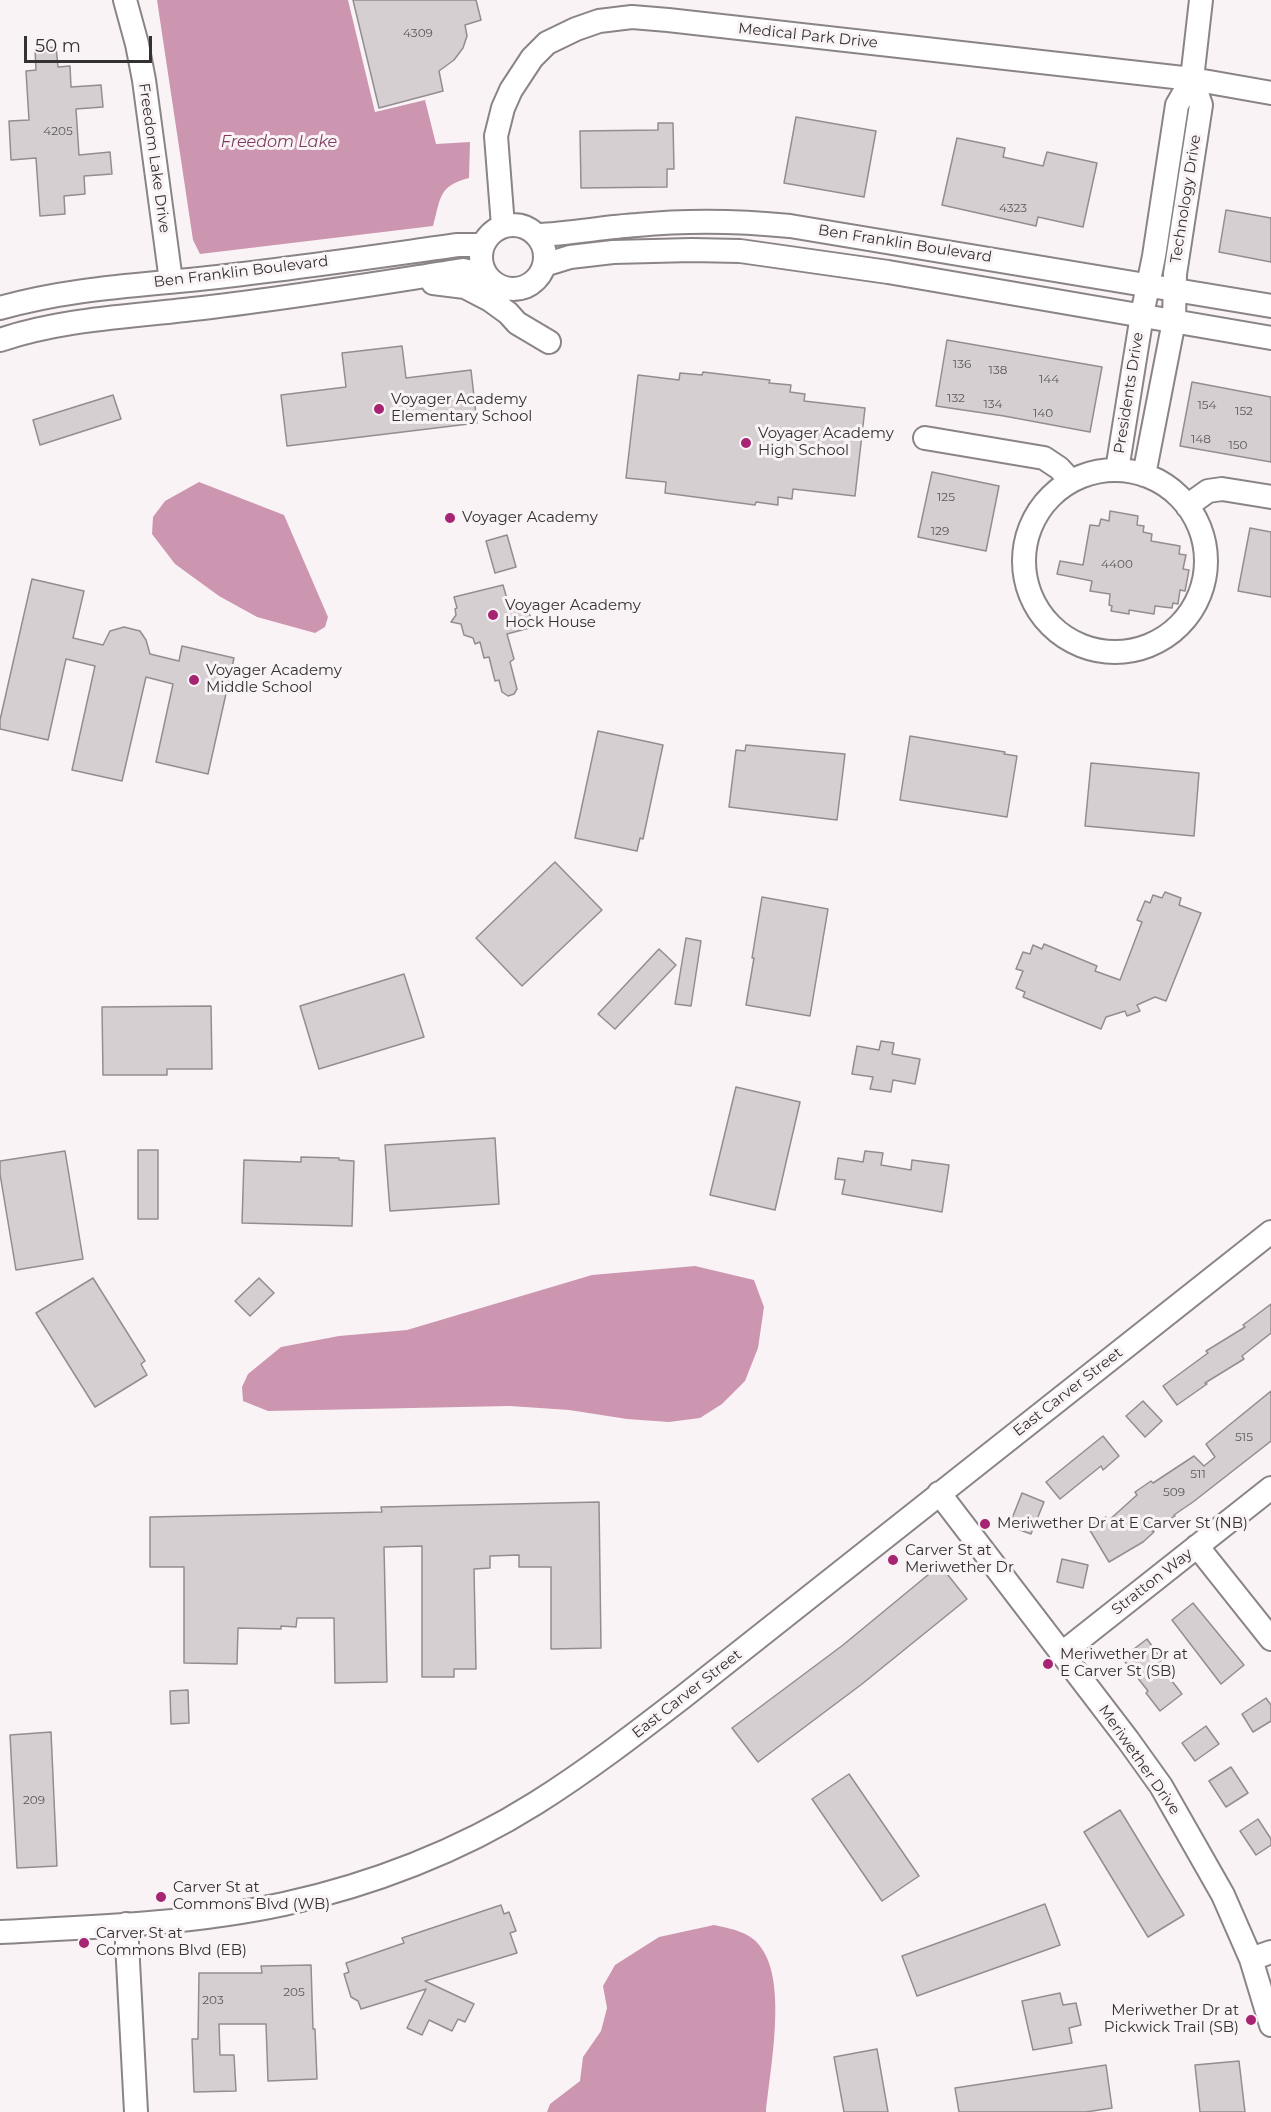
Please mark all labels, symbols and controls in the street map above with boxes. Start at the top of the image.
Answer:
street label: Medical Park Drive [737,20,879,52]
scale bar [27,24,154,62]
house number: 4309 [403,26,433,40]
text: 50 m [35,35,81,57]
street label: Freedom Lake Drive [135,82,173,234]
house number: 4205 [43,124,73,138]
water label: Freedom Lake [221,132,337,152]
street label: Technology Drive [1167,133,1205,265]
house number: 4323 [999,201,1027,215]
street label: Ben Franklin Boulevard [817,221,993,267]
street label: Ben Franklin Boulevard [153,252,329,292]
street label: Presidents Drive [1111,331,1147,455]
house number: 136 [953,357,971,371]
house number: 138 [989,363,1007,377]
house number: 144 [1039,372,1059,386]
place label: Voyager Academy Elementary School [391,391,532,426]
house number: 132 [947,391,965,405]
house number: 134 [983,397,1003,411]
house number: 154 [1197,398,1217,412]
marker: Voyager Academy Elementary School [372,402,386,416]
house number: 152 [1235,404,1253,418]
house number: 140 [1033,406,1053,420]
place label: Voyager Academy High School [758,425,894,460]
house number: 148 [1191,432,1211,446]
marker: Voyager Academy High School [739,436,753,450]
house number: 150 [1228,438,1248,452]
house number: 125 [937,490,955,504]
place label: Voyager Academy [462,509,598,527]
marker: Voyager Academy [443,511,457,525]
house number: 129 [931,524,949,538]
house number: 4400 [1101,557,1133,571]
place label: Voyager Academy Hock House [505,597,641,632]
marker: Voyager Academy Hock House [486,608,500,622]
place label: Voyager Academy Middle School [206,662,342,697]
marker: Voyager Academy Middle School [187,673,201,687]
street label: East Carver Street [1010,1344,1126,1440]
house number: 515 [1235,1430,1253,1444]
house number: 511 [1190,1467,1206,1481]
house number: 509 [1163,1485,1185,1499]
place label: Meriwether Dr at E Carver St (NB) [997,1515,1248,1533]
marker: Meriwether Dr at E Carver St (NB) [978,1517,992,1531]
place label: Carver St at Meriwether Dr [905,1542,1014,1577]
street label: Stratton Way [1108,1545,1196,1619]
marker: Carver St at Meriwether Dr [886,1553,900,1567]
street label: East Carver Street [629,1646,745,1742]
place label: Meriwether Dr at E Carver St (SB) [1060,1646,1188,1681]
marker: Meriwether Dr at E Carver St (SB) [1041,1657,1055,1671]
street label: Meriwether Drive [1094,1702,1184,1818]
house number: 209 [23,1793,45,1807]
place label: Carver St at Commons Blvd (WB) [173,1879,330,1914]
marker: Carver St at Commons Blvd (WB) [154,1890,168,1904]
place label: Carver St at Commons Blvd (EB) [96,1925,247,1960]
marker: Carver St at Commons Blvd (EB) [77,1936,91,1950]
house number: 205 [283,1985,305,1999]
house number: 203 [202,1993,224,2007]
place label: Meriwether Dr at Pickwick Trail (SB) [1104,2002,1239,2037]
marker: Meriwether Dr at Pickwick Trail (SB) [1244,2013,1258,2027]

